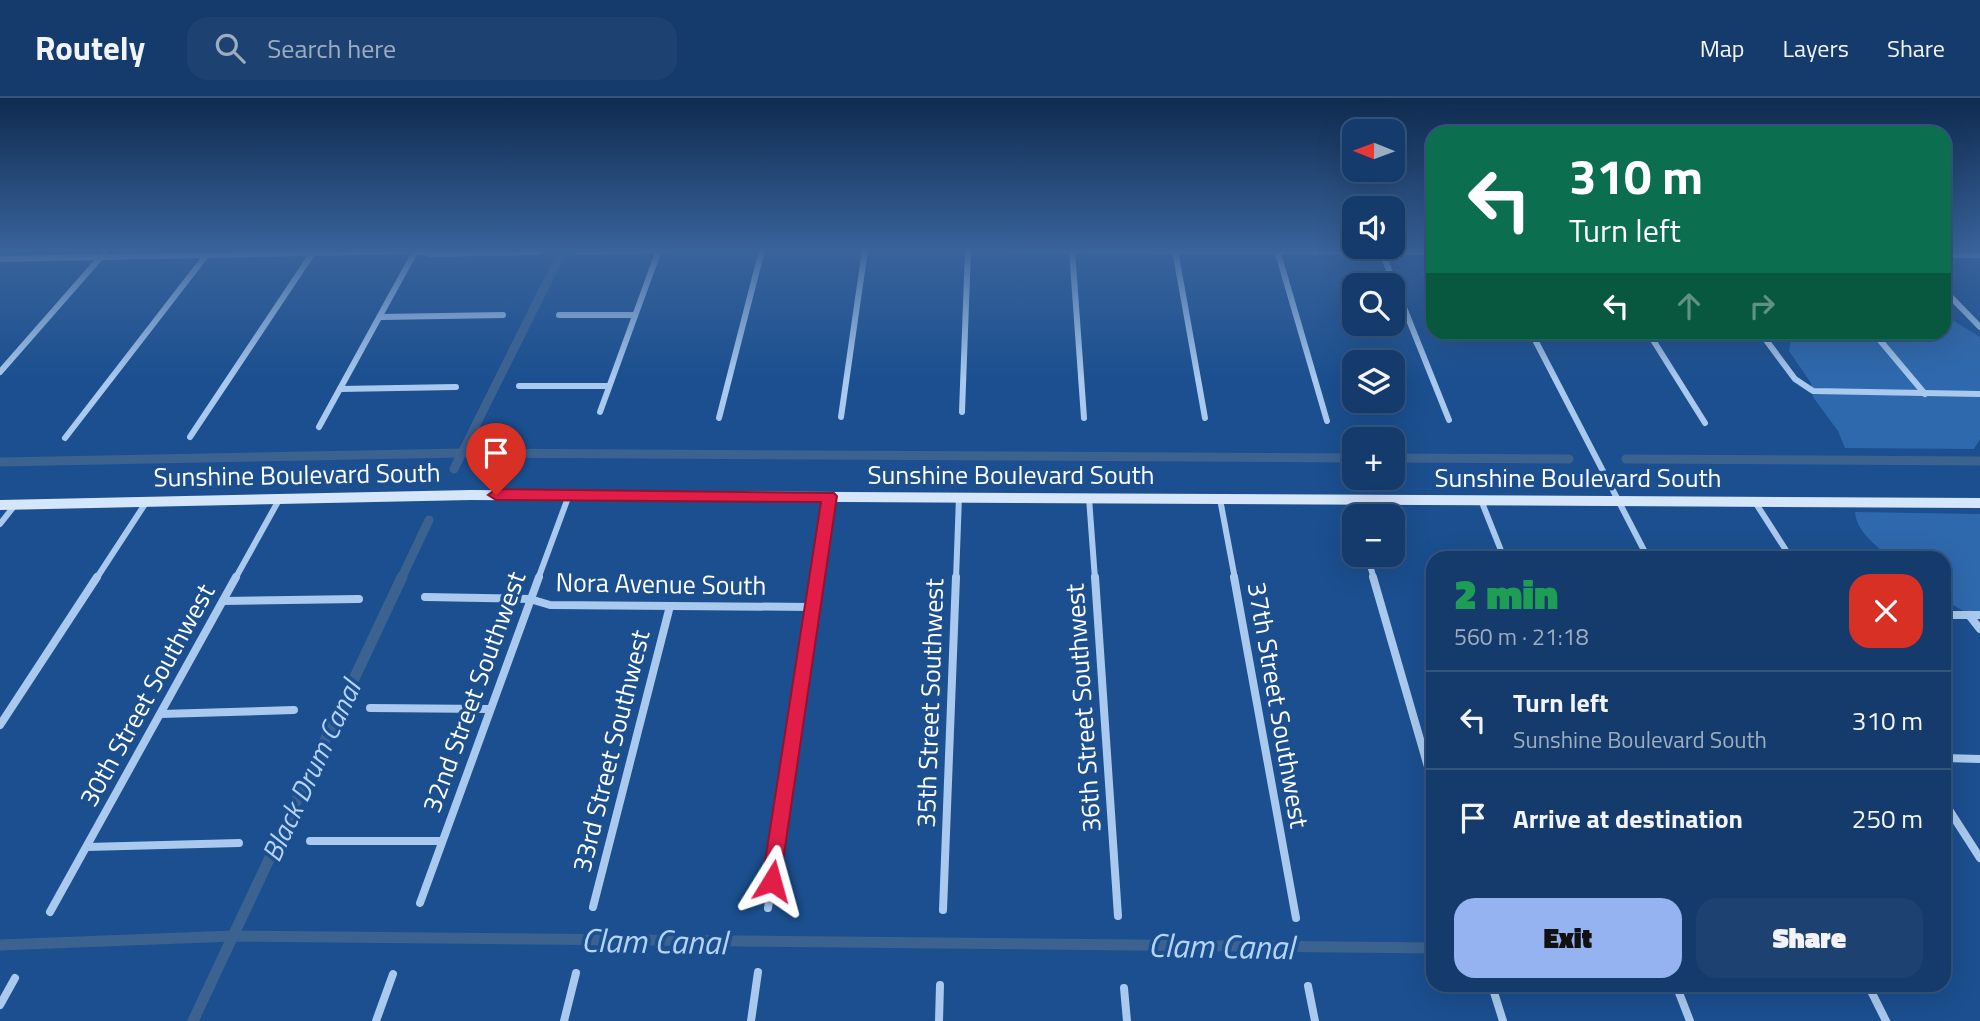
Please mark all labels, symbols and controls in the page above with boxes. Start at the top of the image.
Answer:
search box [187,17,677,80]
text: Routely [35,23,145,73]
icon: search [211,29,249,67]
text: Search here [267,29,396,68]
text: Map [1700,30,1745,66]
text: Layers [1783,30,1849,66]
text: Share [1887,30,1945,66]
north arrow [1342,119,1405,182]
map controls [1342,119,1405,567]
text: 310 m [1569,138,1703,213]
icon: left [1454,154,1545,245]
button: sound [1342,196,1405,259]
text: Turn left [1569,206,1681,254]
button: search [1342,273,1405,336]
icon: left [1597,287,1635,325]
icon: ahead [1670,287,1708,325]
icon: right [1743,287,1781,325]
button: layers [1342,350,1405,413]
pin [466,423,526,495]
button: + [1342,427,1405,490]
icon: arrive [477,434,515,472]
street label: Sunshine Boulevard South [153,452,441,497]
street label: Sunshine Boulevard South [867,455,1155,494]
street label: Sunshine Boulevard South [1434,458,1722,497]
button: − [1342,504,1405,567]
text: 2 min [1454,561,1558,625]
street label: Nora Avenue South [555,562,767,605]
street label: 32nd Street Southwest [412,566,535,818]
button: close [1849,574,1923,648]
street label: 30th Street Southwest [69,576,224,813]
street label: 35th Street Southwest [906,578,953,828]
street label: 37th Street Southwest [1238,579,1319,831]
street label: 36th Street Southwest [1054,582,1111,834]
text: 560 m · 21:18 [1454,619,1589,654]
street label: 33rd Street Southwest [562,626,660,876]
water label: Black Drum Canal [250,670,373,869]
text: Turn left [1513,683,1608,722]
icon: left [1454,701,1492,739]
text: 310 m [1852,701,1923,740]
text: Sunshine Boulevard South [1513,722,1767,757]
icon: arrive [1454,799,1492,837]
text: Arrive at destination [1513,799,1743,838]
text: 250 m [1852,799,1923,838]
position arrow [735,844,809,918]
button: Exit [1454,898,1682,978]
button: Share [1696,898,1923,978]
water label: Clam Canal [581,915,731,967]
water label: Clam Canal [1148,920,1298,972]

